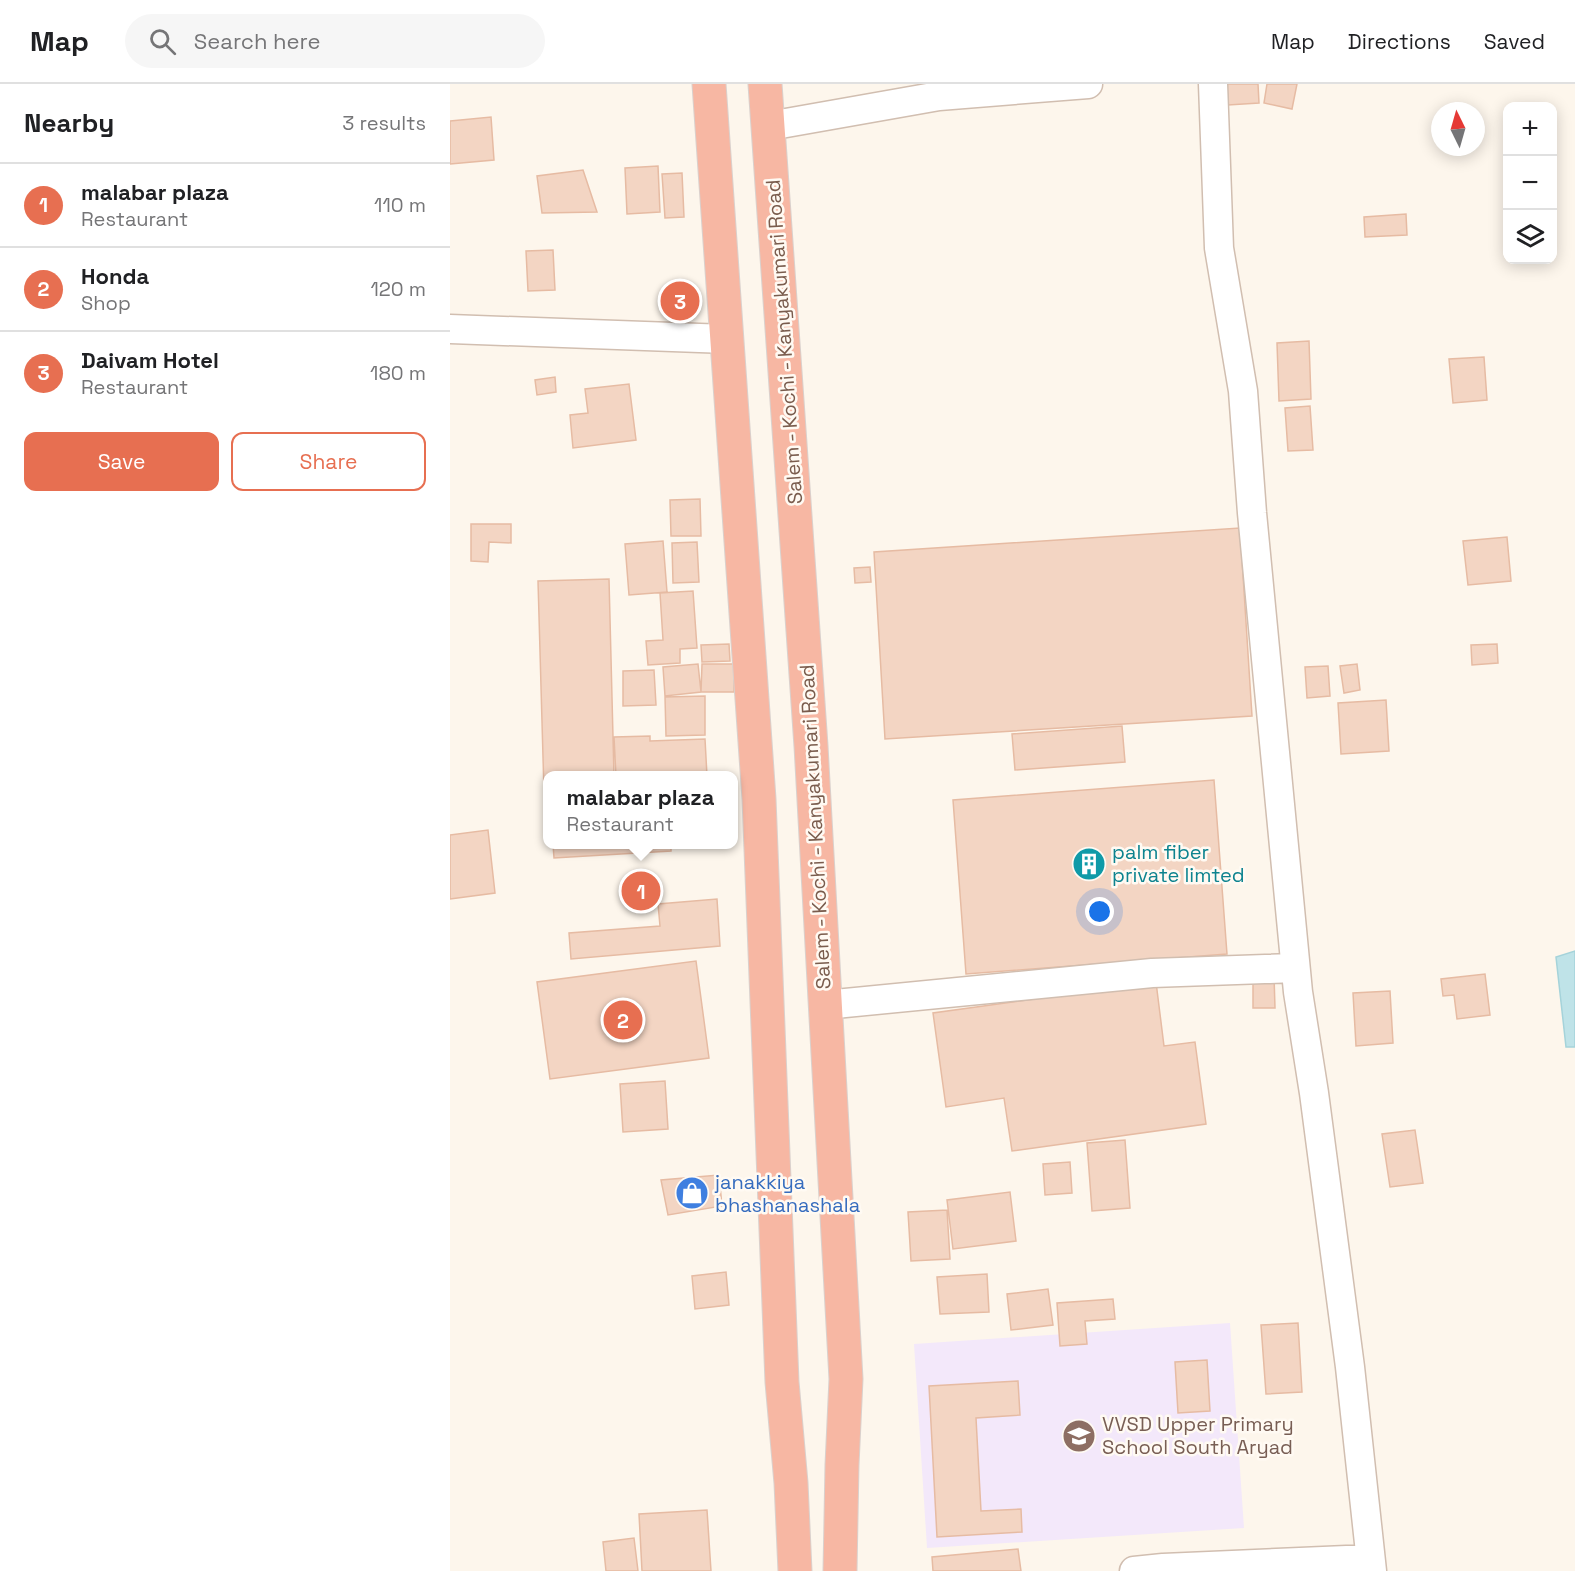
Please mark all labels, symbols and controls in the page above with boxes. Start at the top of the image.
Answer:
search box [125,14,545,68]
text: Map [30,23,89,59]
icon: search [146,25,179,58]
text: Search here [194,27,321,55]
text: Map [1271,28,1315,55]
text: Directions [1348,28,1451,55]
text: Saved [1484,28,1545,55]
north arrow [1431,102,1485,156]
map controls [1503,102,1557,264]
button: + [1503,102,1557,156]
text: Nearby [24,106,114,140]
text: 3 results [342,110,426,136]
button: − [1503,156,1557,210]
text: malabar plaza [81,178,229,206]
street label: Salem - Kochi - Kanyakumari Road [760,179,808,505]
text: 1 [39,192,48,218]
text: 110 m [374,192,426,218]
text: Restaurant [81,206,188,232]
button: layers [1503,210,1557,264]
text: Honda [81,262,149,290]
text: 2 [38,276,49,302]
text: 120 m [370,276,426,302]
pin: 3 [660,278,700,324]
text: Shop [81,290,131,316]
text: Daivam Hotel [81,346,219,374]
text: 3 [37,360,50,386]
text: 180 m [370,360,426,386]
text: Restaurant [81,374,188,400]
button: Save [24,432,219,491]
button: Share [231,432,426,491]
street label: Salem - Kochi - Kanyakumari Road [794,664,836,990]
popup [543,771,738,849]
text: malabar plaza [567,783,714,811]
text: Restaurant [567,811,674,837]
place label: palm fiber private limted [1112,839,1245,888]
building icon: palm fiber private limted [1071,846,1107,882]
pin: 1 [622,868,660,914]
your location [1085,897,1114,926]
pin: 2 [604,998,642,1042]
place label: janakkiya bhashanashala [714,1169,860,1218]
shop icon: janakkiya bhashanashala [674,1175,710,1211]
place label: VVSD Upper Primary School South Aryad [1102,1411,1294,1460]
school or university icon: VVSD Upper Primary School South Aryad [1061,1418,1097,1454]

